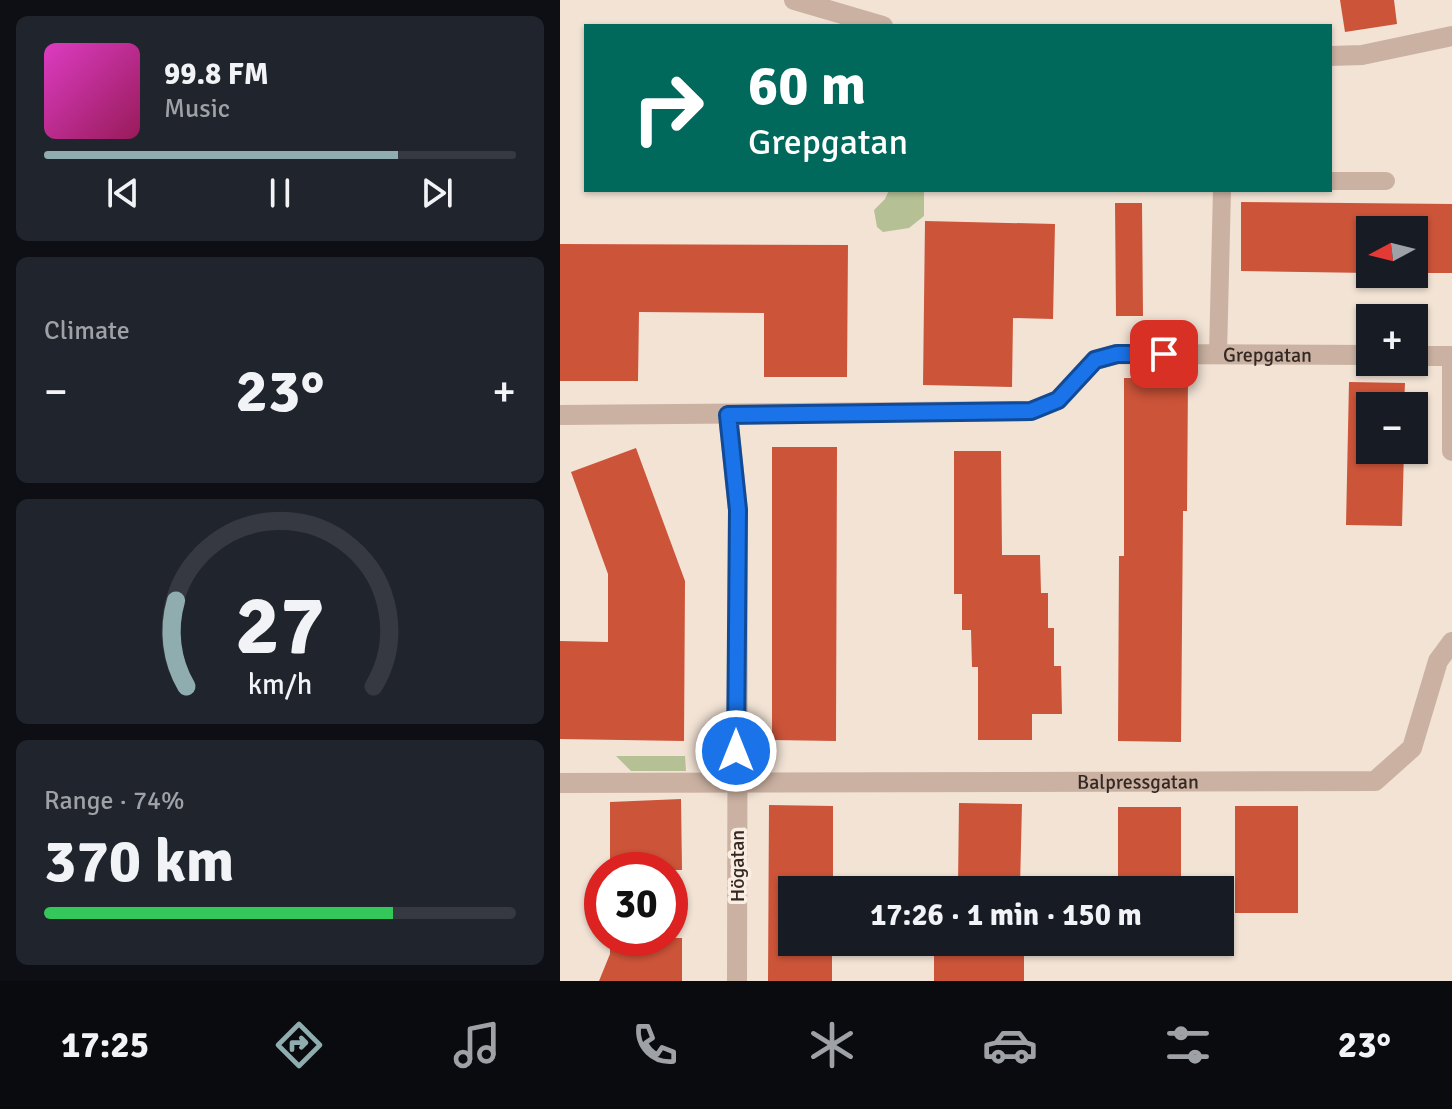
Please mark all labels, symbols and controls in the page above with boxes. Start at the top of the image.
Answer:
text: 60 m [748,51,866,120]
text: 99.8 FM [164,56,269,93]
icon: right [616,56,720,160]
text: Music [164,93,230,125]
text: Grepgatan [748,120,908,165]
icon: previous [101,171,145,215]
icon: pause [258,171,302,215]
icon: next [415,171,459,215]
north arrow [1356,216,1428,288]
map controls [1356,216,1428,464]
button: + [1356,304,1428,376]
text: Climate [44,315,130,347]
pin [1130,320,1198,388]
icon: arrive [1142,332,1186,376]
street label: Grepgatan [1223,342,1312,368]
text: 23° [236,355,324,429]
text: − [44,365,68,419]
text: + [492,365,516,419]
button: − [1356,392,1428,464]
text: 27 [235,575,325,677]
text: km/h [248,667,312,702]
position arrow [694,709,778,793]
street label: Balpressgatan [1077,769,1199,795]
text: Range · 74% [44,785,185,817]
text: 370 km [44,825,234,899]
street label: Högatan [725,830,750,902]
speed limit sign: 30 [584,852,688,956]
text: 17:26 · 1 min · 150 m [870,897,1142,934]
icon: directions [271,1017,327,1073]
icon: music [449,1017,505,1073]
icon: phone [627,1017,683,1073]
icon: climate [804,1017,860,1073]
icon: car [982,1017,1038,1073]
icon: filters [1160,1017,1216,1073]
text: 17:25 [61,1023,149,1068]
text: 23° [1338,1023,1391,1068]

